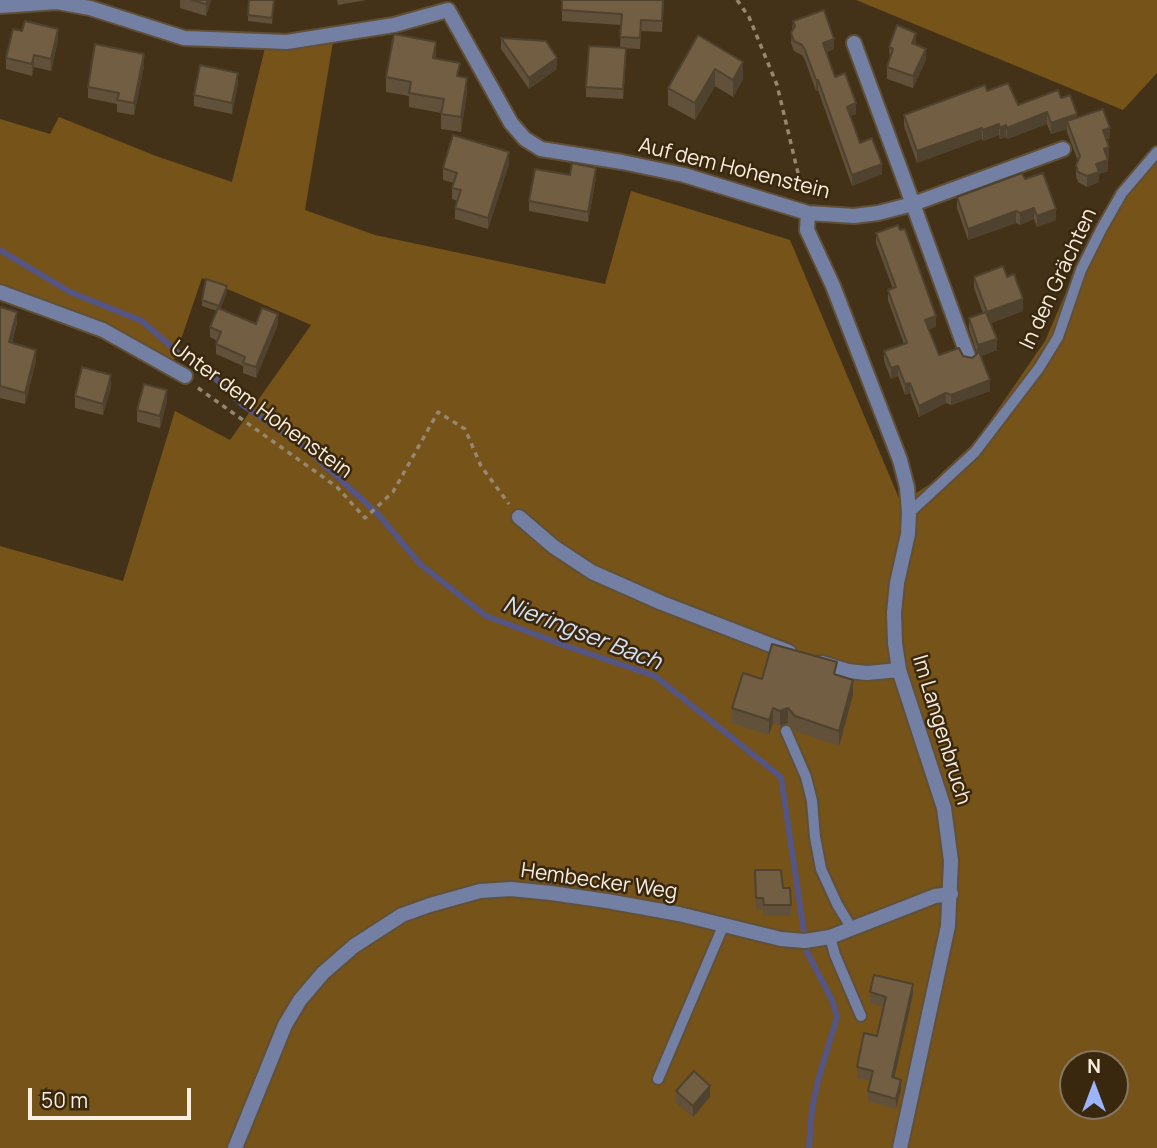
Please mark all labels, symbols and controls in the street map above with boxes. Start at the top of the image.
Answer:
street label: Auf dem Hohenstein [636,133,832,205]
street label: In den Grächten [1015,204,1103,354]
street label: Unter dem Hohenstein [165,336,357,484]
water label: Nieringser Bach [499,591,665,677]
street label: Im Langenbruch [906,652,976,808]
street label: Hembecker Weg [519,859,679,905]
north arrow [1059,1050,1129,1120]
text: N [1087,1053,1101,1079]
scale bar [32,1074,194,1118]
text: 50 m [41,1086,88,1114]

